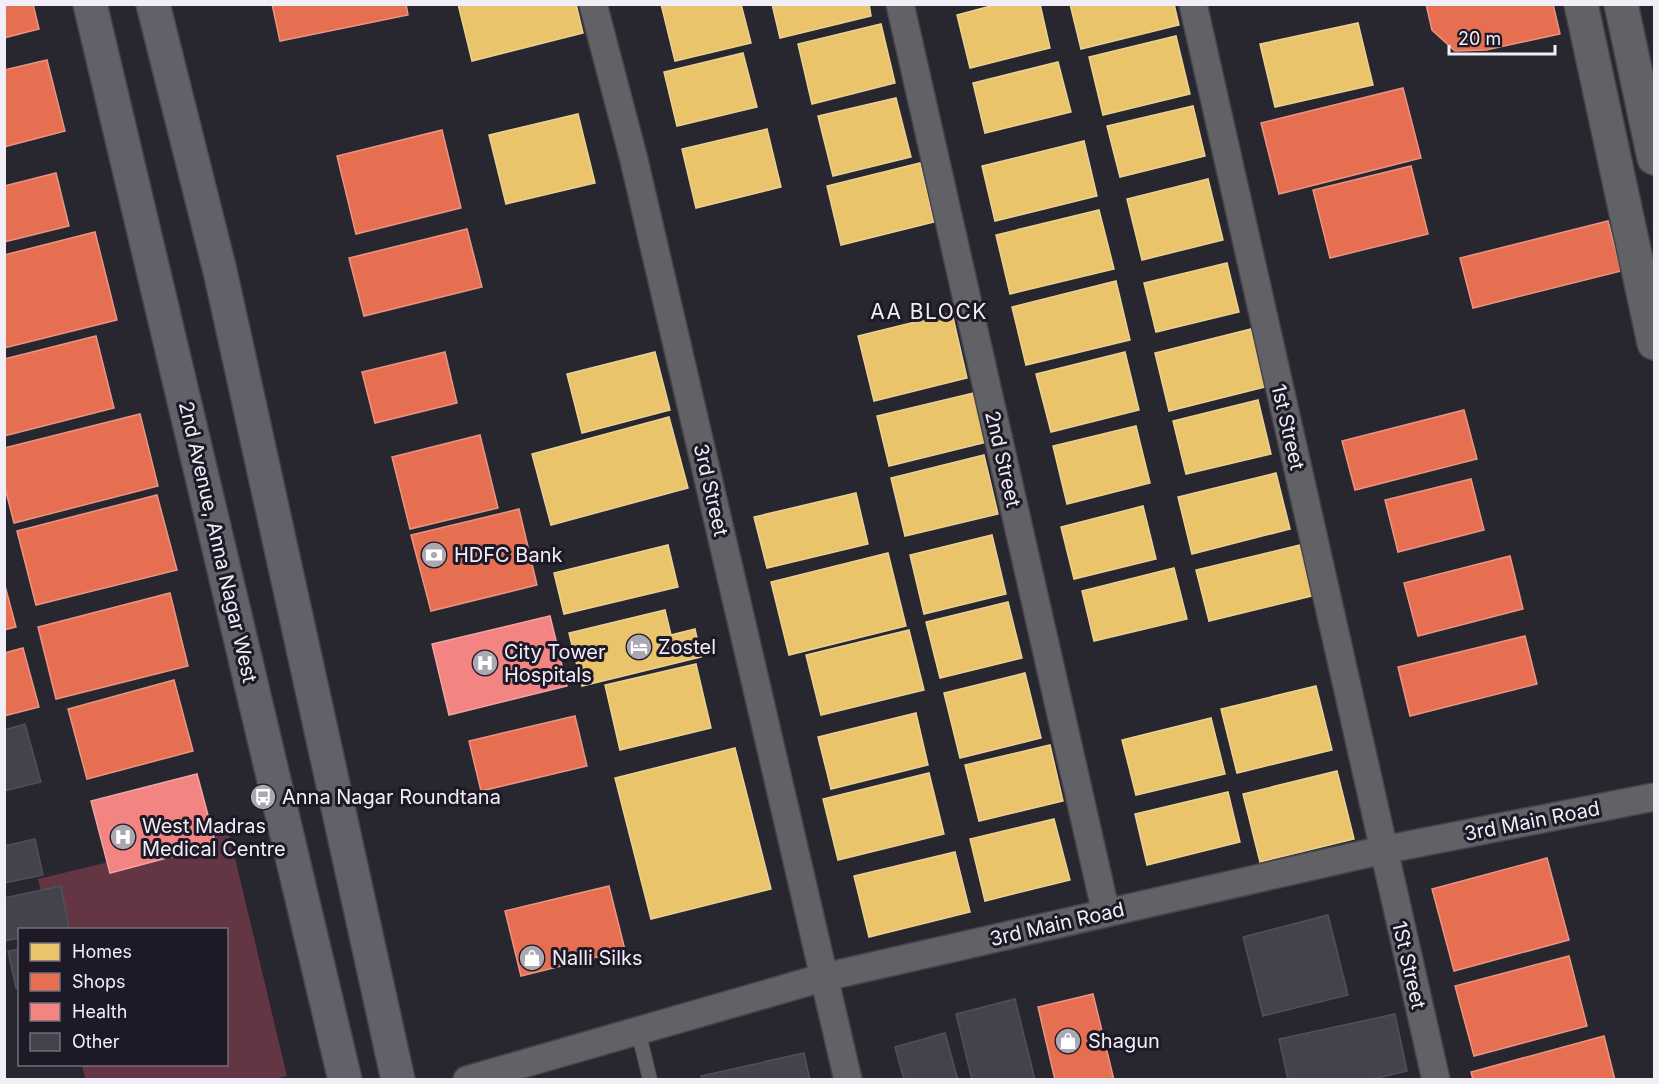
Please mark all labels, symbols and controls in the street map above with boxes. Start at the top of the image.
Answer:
scale bar [1449,18,1556,56]
text: 20 m [1458,28,1501,49]
district label: AA BLOCK [870,299,988,324]
street label: 1st Street [1266,382,1310,473]
street label: 2nd Avenue, Anna Nagar West [174,399,262,686]
street label: 2nd Street [980,408,1026,510]
street label: 3rd Street [689,442,733,539]
bank icon: HDFC Bank [419,540,449,570]
place label: HDFC Bank [454,543,562,567]
hotel icon: Zostel [624,632,654,662]
place label: Zostel [658,635,716,659]
place label: City Tower Hospitals [504,640,606,687]
hospital icon: City Tower Hospitals [470,648,500,678]
bus stop icon: Anna Nagar Roundtana [248,782,278,812]
place label: Anna Nagar Roundtana [282,785,501,809]
street label: 3rd Main Road [1462,796,1602,846]
place label: West Madras Medical Centre [142,814,286,861]
hospital icon: West Madras Medical Centre [108,822,138,852]
street label: 3rd Main Road [987,897,1127,951]
street label: 1St Street [1387,919,1431,1012]
legend [18,928,228,1066]
text: Homes [72,941,132,962]
shop icon: Nalli Silks [517,943,547,973]
place label: Nalli Silks [552,946,643,970]
text: Shops [72,971,126,992]
text: Health [72,1001,127,1022]
shop icon: Shagun [1053,1026,1083,1056]
place label: Shagun [1088,1029,1160,1053]
text: Other [72,1031,120,1052]

